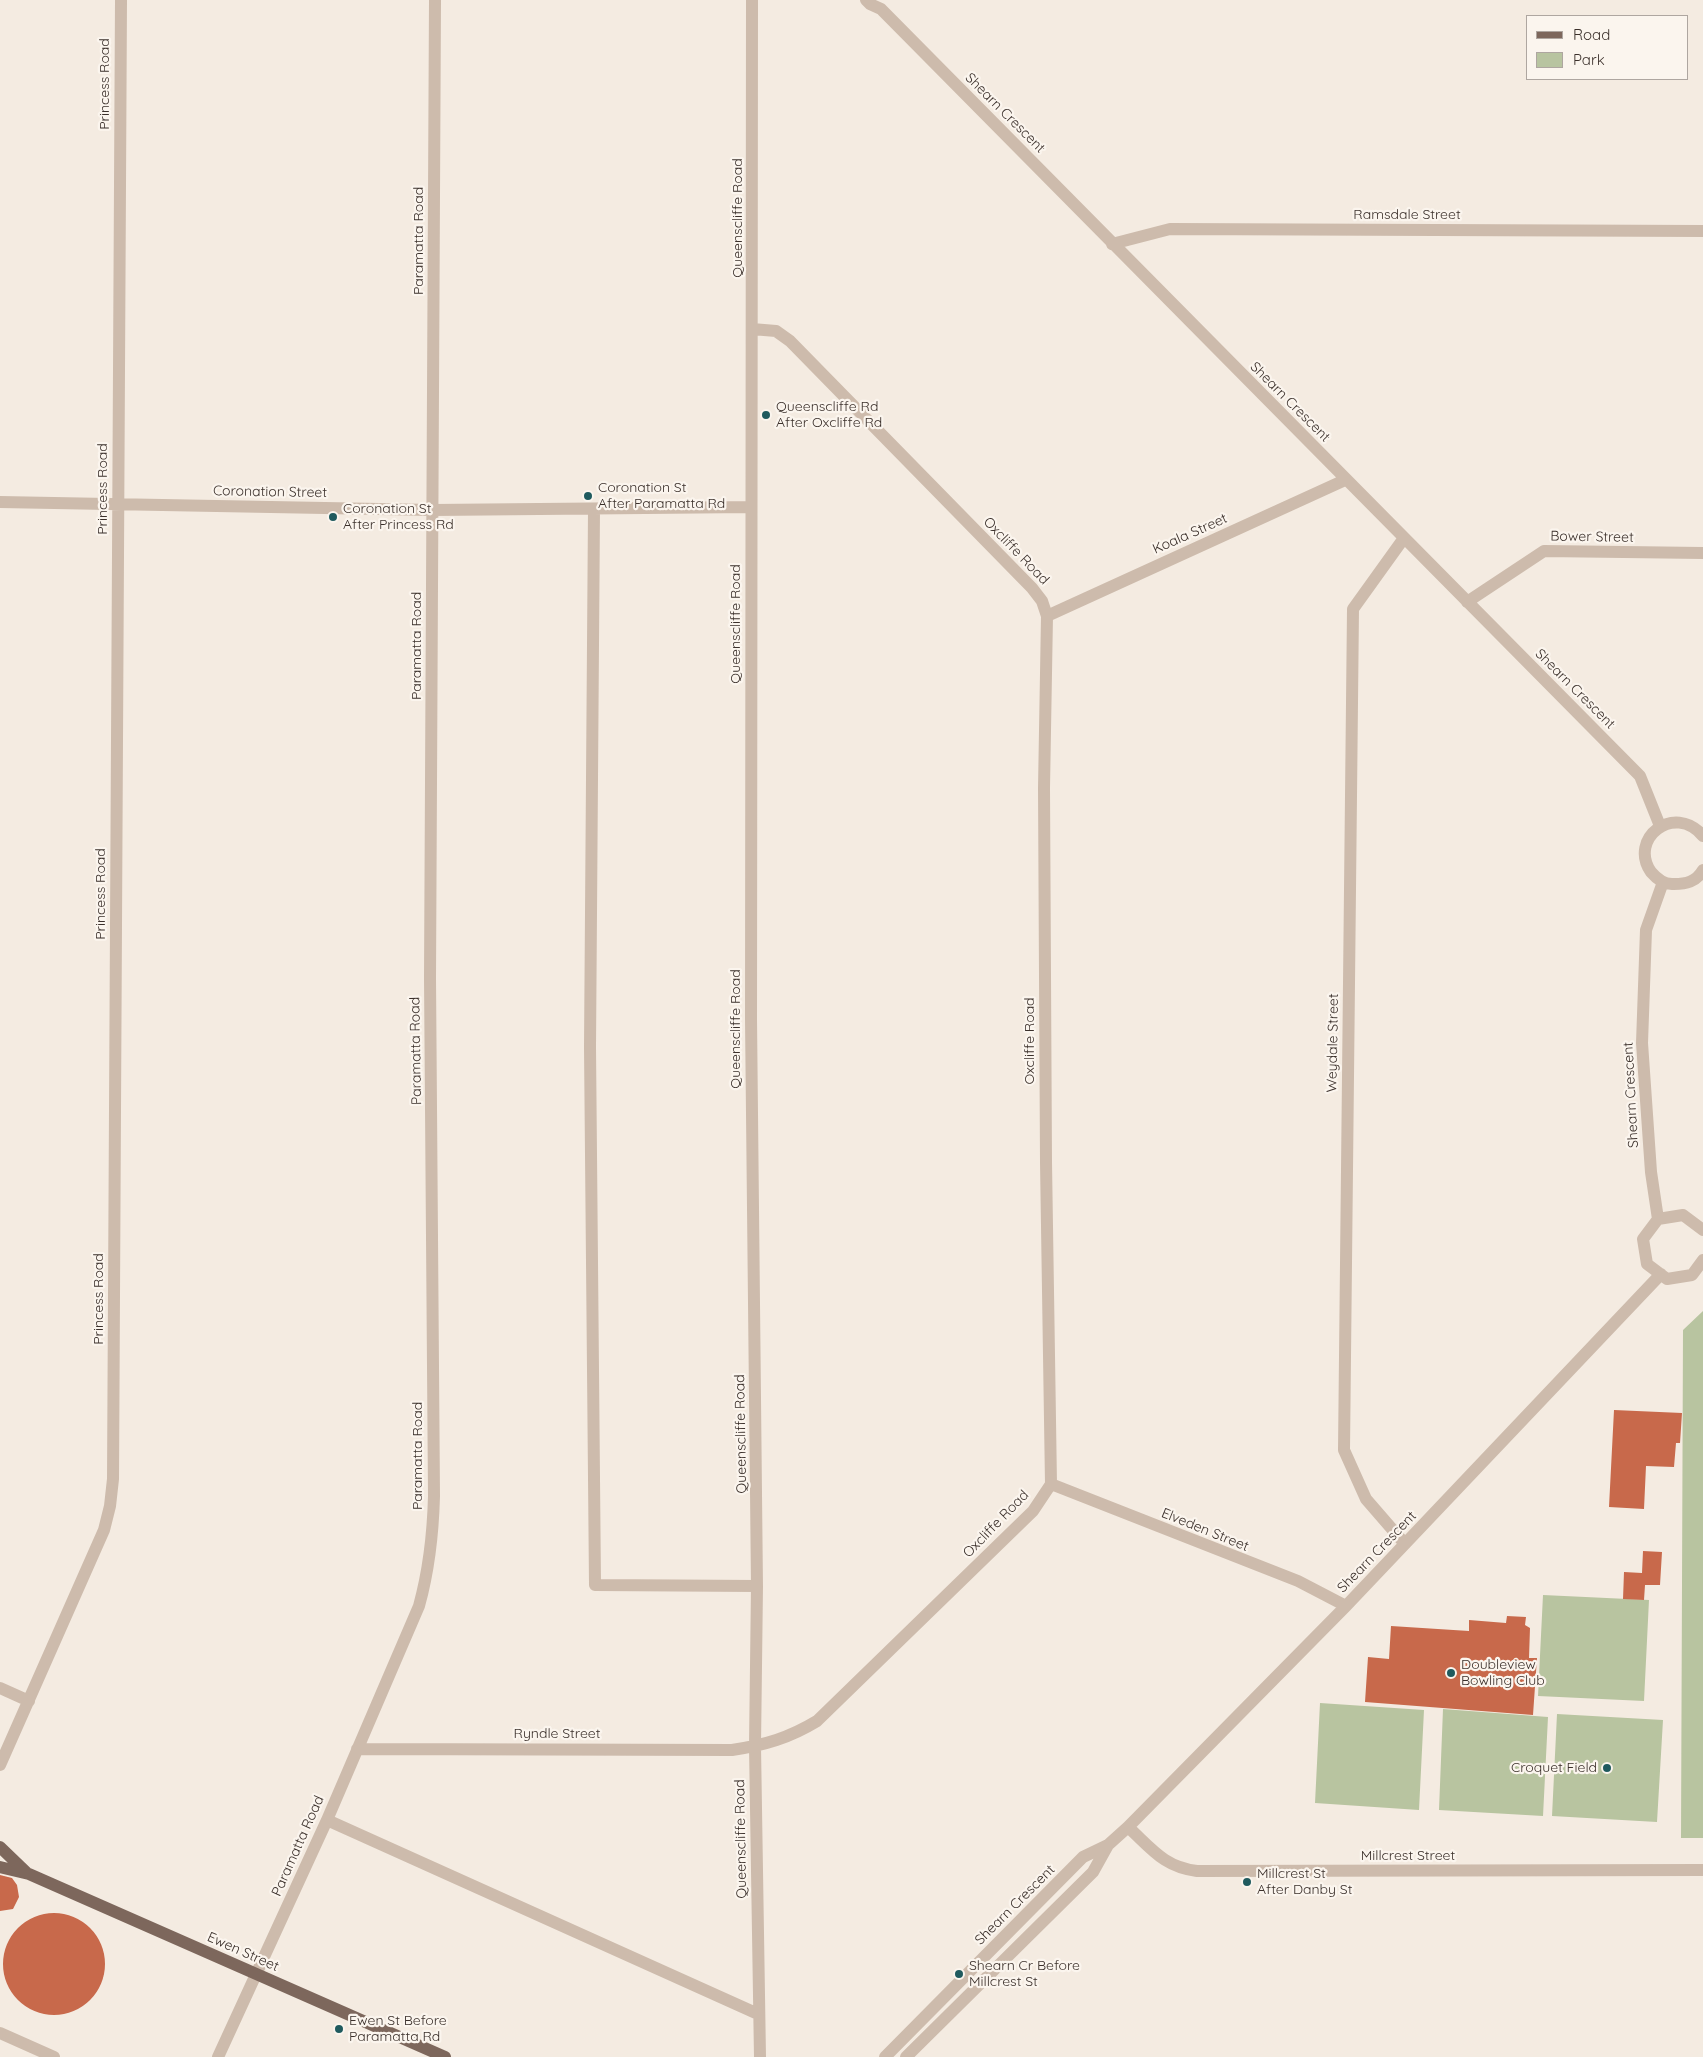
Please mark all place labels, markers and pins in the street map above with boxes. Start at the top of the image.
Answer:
place label: Queenscliffe Rd After Oxcliffe Rd [776,399,882,432]
marker: Queenscliffe Rd After Oxcliffe Rd [760,409,772,421]
place label: Coronation St After Paramatta Rd [598,480,725,512]
marker: Coronation St After Paramatta Rd [582,490,594,502]
place label: Coronation St After Princess Rd [343,501,454,534]
marker: Coronation St After Princess Rd [327,511,339,523]
place label: Doubleview Bowling Club [1461,1657,1545,1690]
marker: Doubleview Bowling Club [1445,1667,1457,1679]
place label: Croquet Field [1511,1760,1597,1776]
marker: Croquet Field [1601,1762,1613,1774]
place label: Millcrest St After Danby St [1257,1866,1352,1898]
marker: Millcrest St After Danby St [1241,1876,1253,1888]
place label: Shearn Cr Before Millcrest St [969,1958,1080,1990]
marker: Shearn Cr Before Millcrest St [953,1968,965,1980]
place label: Ewen St Before Paramatta Rd [349,2013,447,2045]
marker: Ewen St Before Paramatta Rd [333,2023,345,2035]

